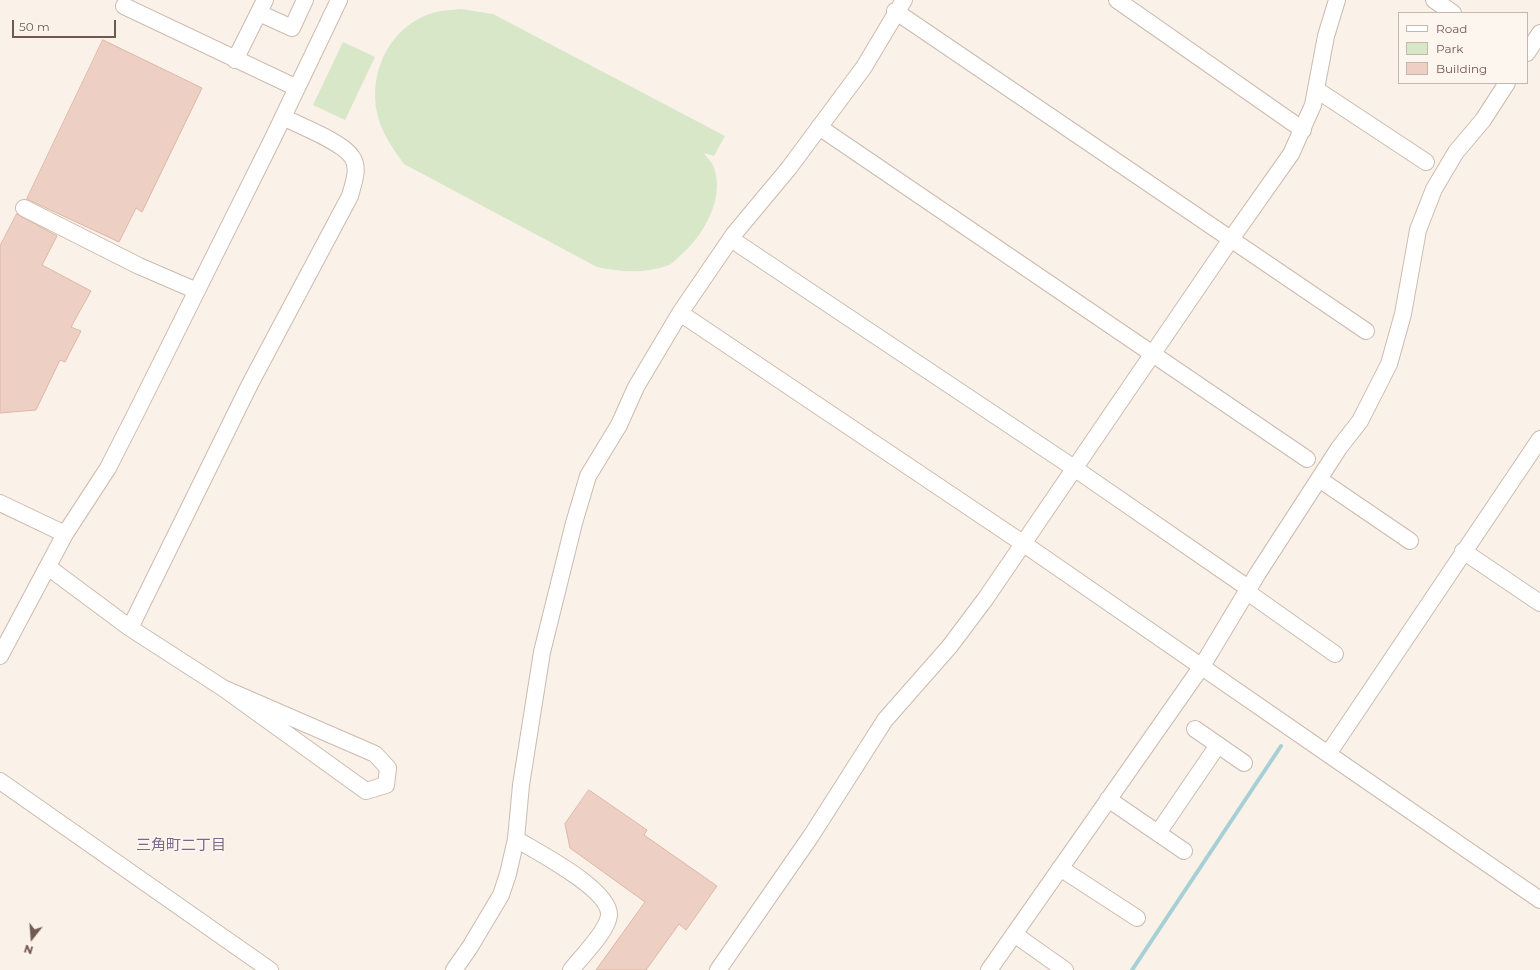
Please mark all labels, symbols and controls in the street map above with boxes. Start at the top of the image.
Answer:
scale bar [14,12,118,38]
legend [1398,12,1528,84]
text: 50 m [19,19,50,34]
text: Road [1436,21,1467,36]
text: Park [1436,41,1463,56]
text: Building [1436,61,1487,76]
district label: 三角町二丁目 [136,837,226,855]
north arrow [12,918,52,958]
text: N [22,941,35,957]

